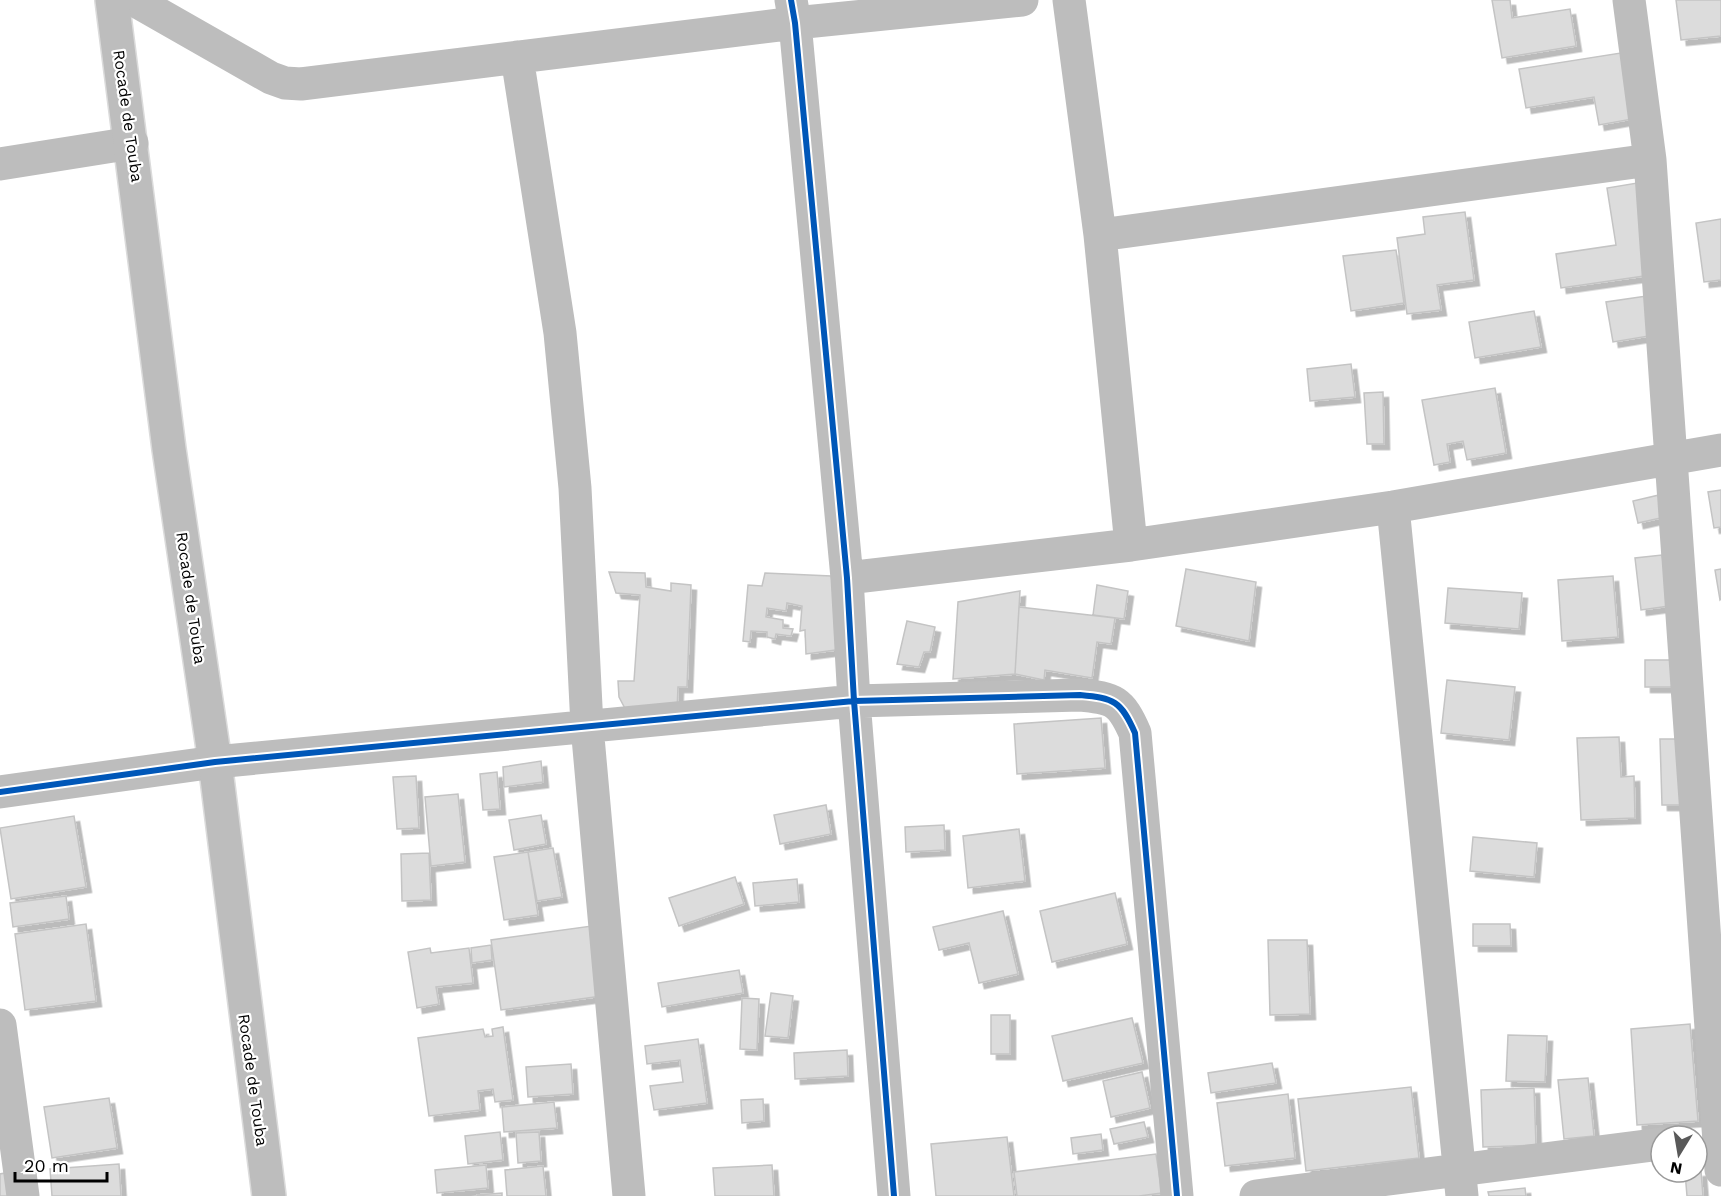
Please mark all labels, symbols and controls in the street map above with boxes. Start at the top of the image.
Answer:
street label: Rocade de Touba [109,49,147,183]
street label: Rocade de Touba [172,531,210,665]
street label: Rocade de Touba [234,1013,272,1147]
north arrow [1649,1124,1709,1184]
scale bar [15,1145,106,1183]
text: 20 m [24,1155,69,1176]
text: N [1669,1158,1684,1179]

